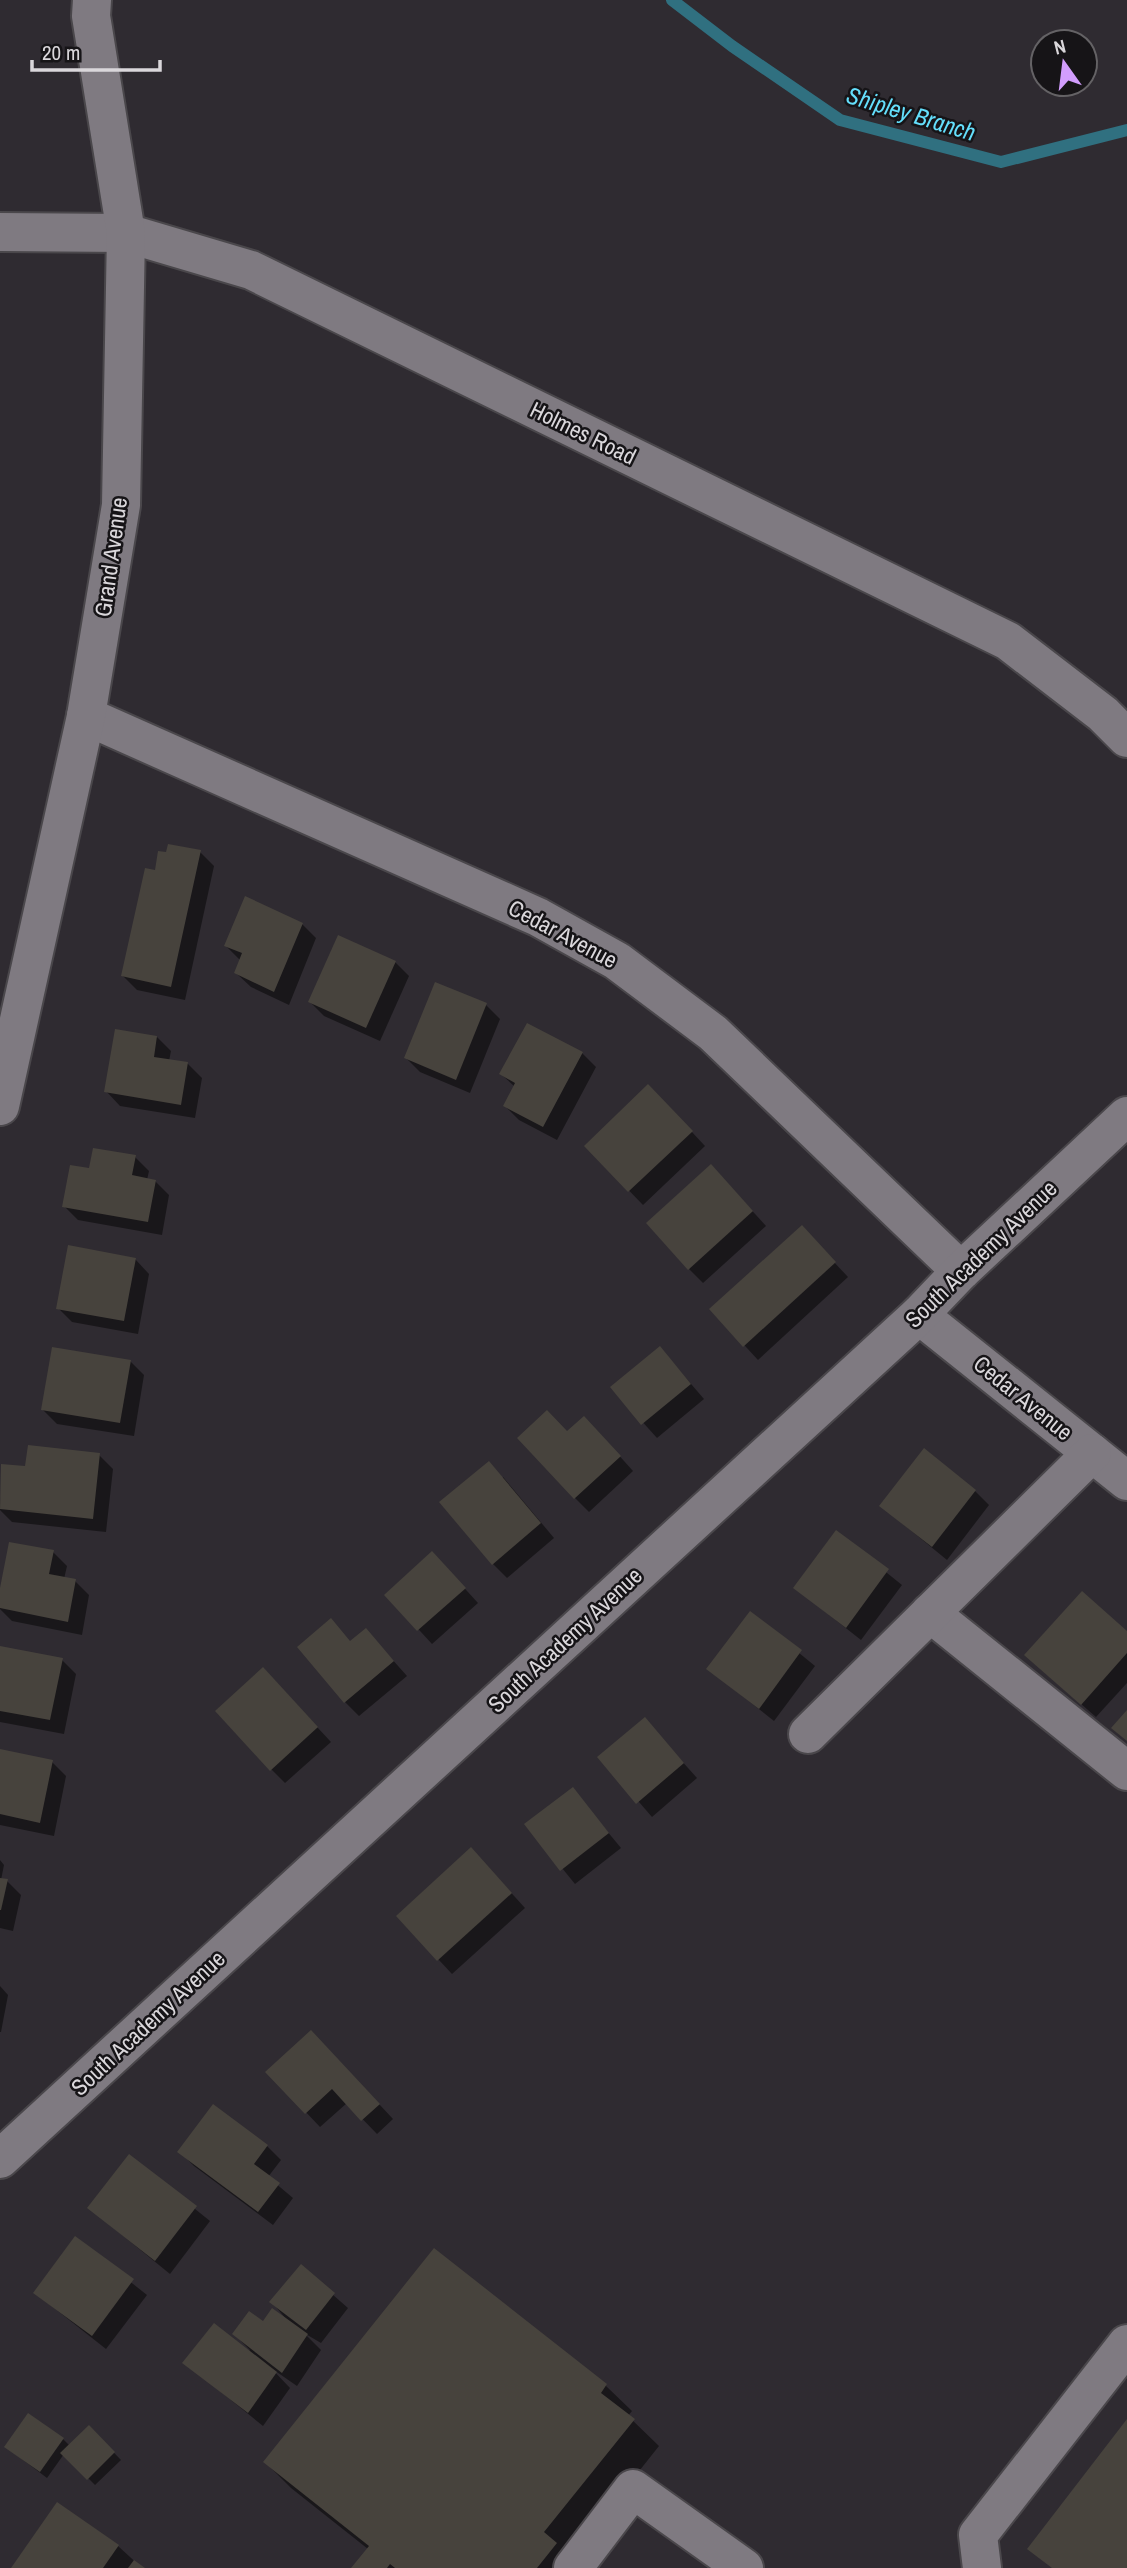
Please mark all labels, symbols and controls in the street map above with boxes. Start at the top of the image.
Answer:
scale bar [32,28,159,72]
north arrow [1029,28,1099,98]
text: N [1051,33,1068,60]
text: 20 m [42,38,80,67]
water label: Shipley Branch [843,78,980,148]
street label: Holmes Road [525,394,641,472]
street label: Grand Avenue [87,495,134,619]
street label: Cedar Avenue [503,892,623,975]
street label: South Academy Avenue [898,1173,1063,1334]
street label: Cedar Avenue [967,1348,1079,1447]
street label: South Academy Avenue [481,1560,648,1719]
street label: South Academy Avenue [64,1943,231,2102]

